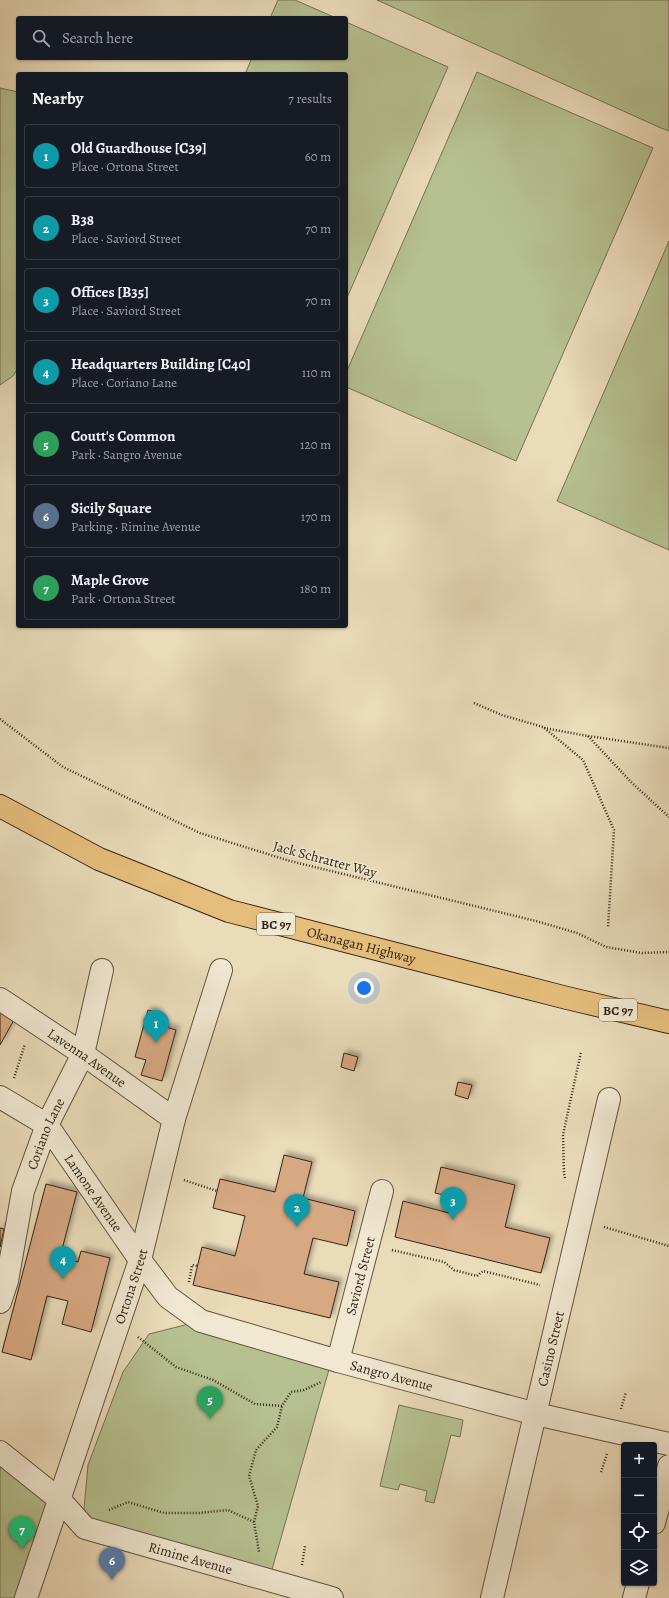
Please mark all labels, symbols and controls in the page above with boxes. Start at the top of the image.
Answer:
search box [16,16,348,60]
icon: search [30,27,52,49]
text: Search here [62,28,133,48]
text: Nearby [32,87,83,110]
text: 7 results [288,90,332,107]
text: Old Guardhouse [C39] [71,138,207,158]
text: 1 [44,148,48,165]
text: 60 m [305,148,331,165]
text: Place · Ortona Street [71,158,179,175]
text: B38 [71,210,94,230]
text: 2 [43,220,49,237]
text: 70 m [305,220,331,237]
text: Place · Saviord Street [71,230,181,247]
text: Offices [B35] [71,282,149,302]
text: 3 [43,292,49,309]
text: 70 m [305,292,331,309]
text: Place · Saviord Street [71,302,181,319]
text: Headquarters Building [C40] [71,354,251,374]
text: 4 [43,364,49,381]
text: 110 m [302,364,331,381]
text: Place · Coriano Lane [71,374,177,391]
text: Coutt's Common [71,426,175,446]
text: 5 [43,436,49,453]
text: 120 m [300,436,331,453]
text: Park · Sangro Avenue [71,446,182,463]
text: Sicily Square [71,498,152,518]
text: 6 [43,508,49,525]
text: 170 m [301,508,331,525]
text: Parking · Rimine Avenue [71,518,201,535]
text: Maple Grove [71,570,149,590]
text: 7 [43,580,49,597]
text: 180 m [300,580,331,597]
text: Park · Ortona Street [71,590,176,607]
street label: Jack Schratter Way [271,836,380,883]
road number: BC 97 [257,913,295,935]
street label: Okanagan Highway [305,922,418,969]
your location [354,978,374,998]
road number: BC 97 [599,999,637,1021]
pin: 1 [143,1010,169,1043]
street label: Lavenna Avenue [44,1024,130,1092]
street label: Coriano Lane [22,1095,69,1173]
street label: Lamone Avenue [60,1150,127,1236]
pin: 3 [440,1187,466,1220]
pin: 2 [284,1194,310,1227]
street label: Saviord Street [341,1234,380,1317]
pin: 4 [50,1246,76,1279]
street label: Ortona Street [110,1246,152,1326]
street label: Casino Street [533,1309,569,1388]
street label: Sangro Avenue [348,1356,435,1396]
pin: 5 [197,1386,223,1419]
map controls [621,1442,657,1586]
button: + [621,1442,657,1478]
button: − [621,1478,657,1514]
button: locate [621,1514,657,1550]
pin: 7 [9,1516,35,1549]
street label: Rimine Avenue [146,1537,235,1579]
pin: 6 [99,1547,125,1580]
button: layers [621,1550,657,1586]

